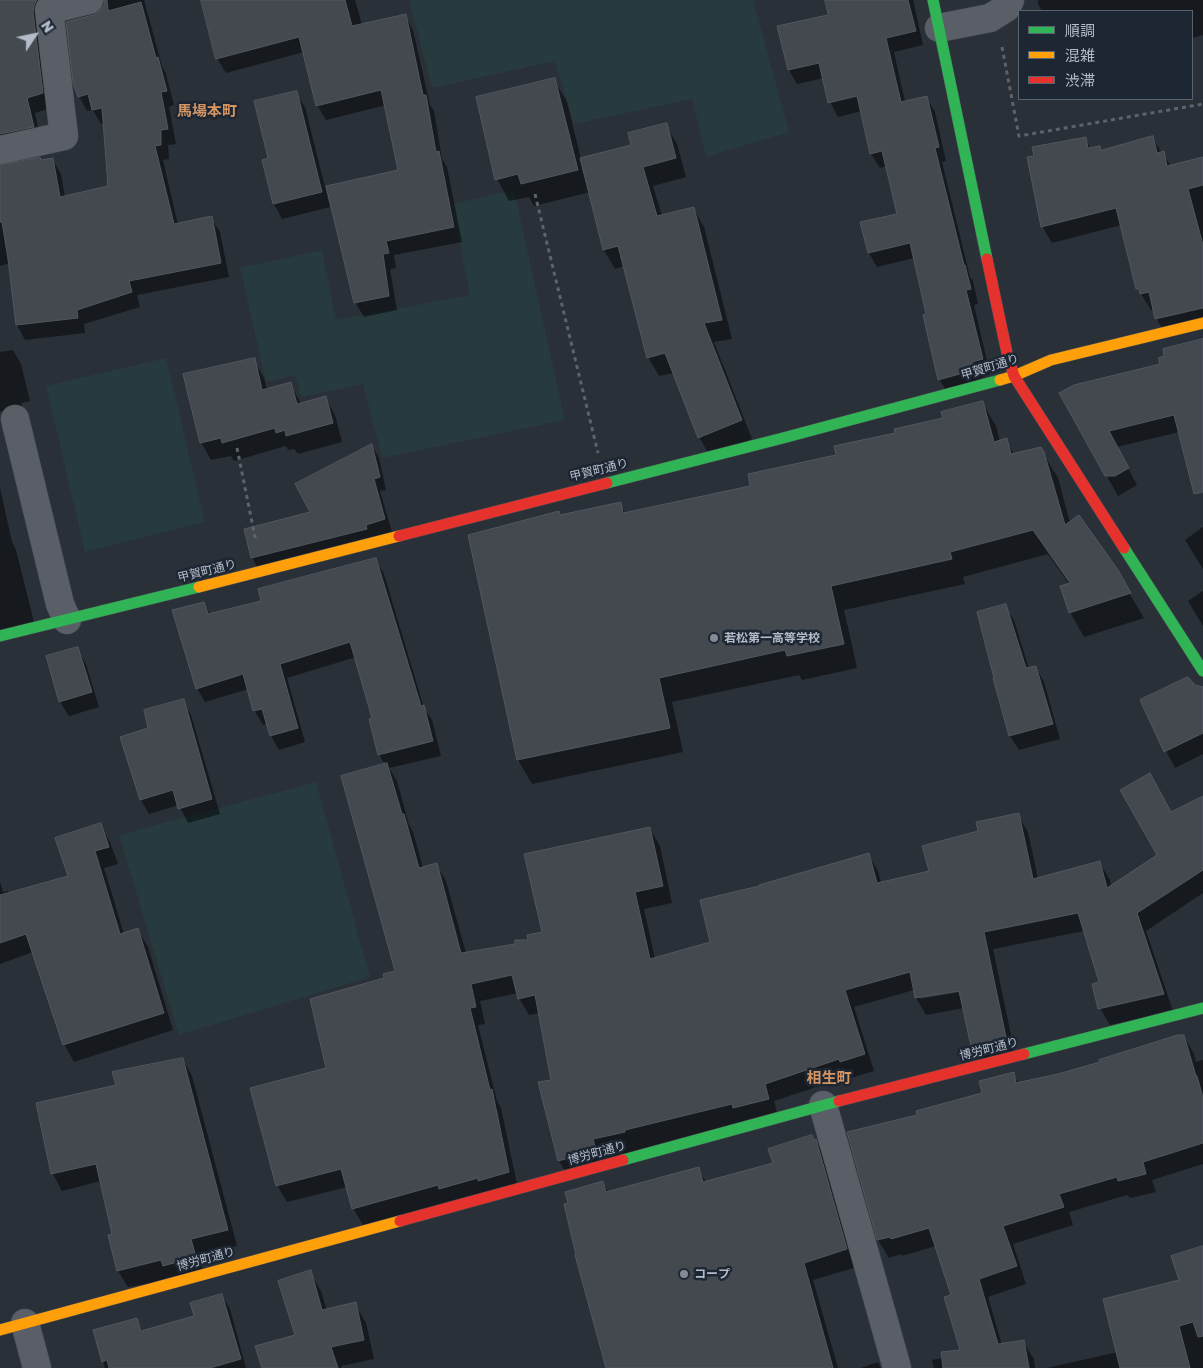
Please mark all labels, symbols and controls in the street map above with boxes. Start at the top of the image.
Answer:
north arrow [10,10,60,60]
legend [1018,10,1193,100]
text: N [38,17,58,35]
text: 順調 [1065,21,1095,39]
text: 混雑 [1065,46,1095,64]
text: 渋滞 [1065,71,1095,89]
district label: 馬場本町 [177,102,237,120]
street label: 甲賀町通り [959,351,1021,383]
street label: 甲賀町通り [568,456,630,484]
street label: 甲賀町通り [176,557,238,585]
place label: 若松第一高等学校 [724,631,820,645]
marker: 若松第一高等学校 [708,632,720,644]
street label: 博労町通り [958,1035,1020,1063]
district label: 相生町 [807,1069,851,1087]
street label: 博労町通り [566,1138,628,1168]
street label: 博労町通り [175,1244,237,1274]
place label: コープ [694,1267,730,1281]
marker: コープ [678,1268,690,1280]

